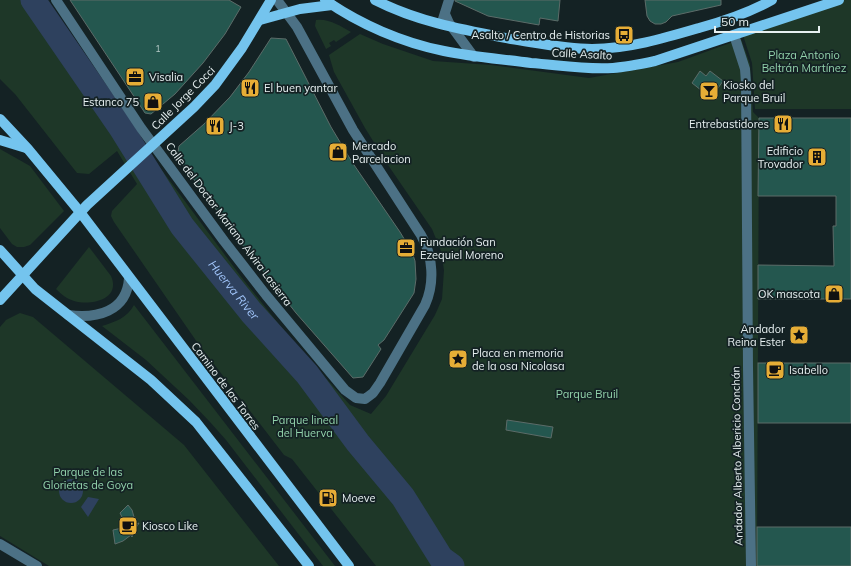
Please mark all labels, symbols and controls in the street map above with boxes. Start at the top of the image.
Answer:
scale bar [715,8,819,34]
text: 50 m [721,14,749,29]
bus stop icon: Asalto / Centro de Historias [613,24,635,46]
place label: Asalto / Centro de Historias [471,28,610,42]
house number: 1 [155,43,161,54]
street label: Calle Asalto [551,45,613,63]
park label: Plaza Antonio Beltrán Martínez [762,48,847,75]
street label: Calle Jorge Cocci [148,63,218,133]
office icon: Visalia [124,66,146,88]
place label: Visalia [149,70,183,84]
restaurant icon: El buen yantar [239,77,261,99]
place label: Kiosko del Parque Bruil [723,78,785,105]
bar icon: Kiosko del Parque Bruil [698,80,720,102]
place label: El buen yantar [264,81,337,95]
shop icon: Estanco 75 [142,91,164,113]
place label: Estanco 75 [83,95,139,109]
restaurant icon: Entrebastidores [772,113,794,135]
restaurant icon: J-3 [204,115,226,137]
place label: Entrebastidores [689,117,769,131]
place label: J-3 [229,119,244,133]
street label: Calle del Doctor Mariano Alvira Lasierra [163,139,295,309]
place label: Mercado Parcelacion [352,139,411,166]
shop icon: Mercado Parcelacion [327,141,349,163]
place label: Edificio Trovador [758,144,803,171]
building icon: Edificio Trovador [806,146,828,168]
place label: Fundación San Ezequiel Moreno [420,235,503,262]
office icon: Fundación San Ezequiel Moreno [395,237,417,259]
water label: Huerva River [205,257,263,323]
shop icon: OK mascota [823,283,845,305]
place label: OK mascota [758,287,820,301]
place label: Andador Reina Ester [727,322,785,349]
place icon: Andador Reina Ester [788,324,810,346]
street label: Camino de las Torres [188,339,264,433]
place label: Placa en memoria de la osa Nicolasa [472,346,564,373]
place icon: Placa en memoria de la osa Nicolasa [447,348,469,370]
cafe icon: Isabello [764,359,786,381]
place label: Isabello [789,363,828,377]
street label: Andador Alberto Albericio Conchán [728,366,746,546]
park label: Parque Bruil [556,387,618,401]
park label: Parque lineal del Huerva [272,413,338,440]
park label: Parque de las Glorietas de Goya [43,465,133,492]
fuel station icon: Moeve [317,487,339,509]
place label: Moeve [342,491,375,505]
cafe icon: Kiosco Like [117,515,139,537]
place label: Kiosco Like [142,519,198,533]

